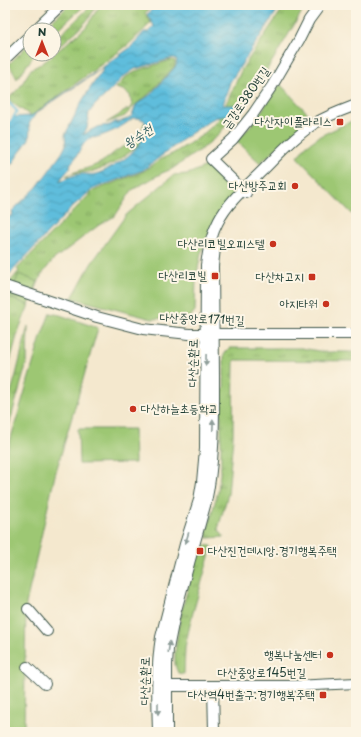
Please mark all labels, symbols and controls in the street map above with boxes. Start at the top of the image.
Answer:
north arrow [22,22,62,62]
text: N [38,23,47,40]
street label: 금강로380번길 [217,62,274,132]
place label: 다산자이폴라리스 [255,112,332,130]
marker: 다산자이폴라리스 [335,117,345,127]
water label: 왕숙천 [119,118,157,152]
place label: 다산방주교회 [229,176,287,194]
marker: 다산방주교회 [290,181,300,191]
place label: 다산리코빌오피스텔 [178,234,265,252]
marker: 다산리코빌오피스텔 [268,239,278,249]
place label: 다산리코빌 [159,266,207,284]
place label: 다산차고지 [256,267,304,285]
marker: 다산리코빌 [210,271,220,281]
marker: 다산차고지 [307,272,317,282]
place label: 아지타워 [279,294,318,312]
marker: 아지타워 [321,299,331,309]
street label: 다산중앙로171번길 [159,308,245,328]
street label: 다산순환로 [183,339,201,387]
one-way arrow [202,354,209,366]
place label: 다산하늘초등학교 [141,399,218,417]
marker: 다산하늘초등학교 [128,404,138,414]
one-way arrow [210,419,217,431]
one-way arrow [184,532,190,544]
place label: 다산진건데시앙.경기행복주택 [208,541,337,559]
marker: 다산진건데시앙.경기행복주택 [195,546,205,556]
one-way arrow [166,641,172,653]
place label: 행복나눔센터 [264,645,322,663]
marker: 행복나눔센터 [325,650,335,660]
street label: 다산순환로 [135,657,153,705]
street label: 다산중앙로145번길 [218,663,306,681]
place label: 다산역4번출구.경기행복주택 [188,685,315,703]
marker: 다산역4번출구.경기행복주택 [318,690,328,700]
one-way arrow [154,703,161,715]

